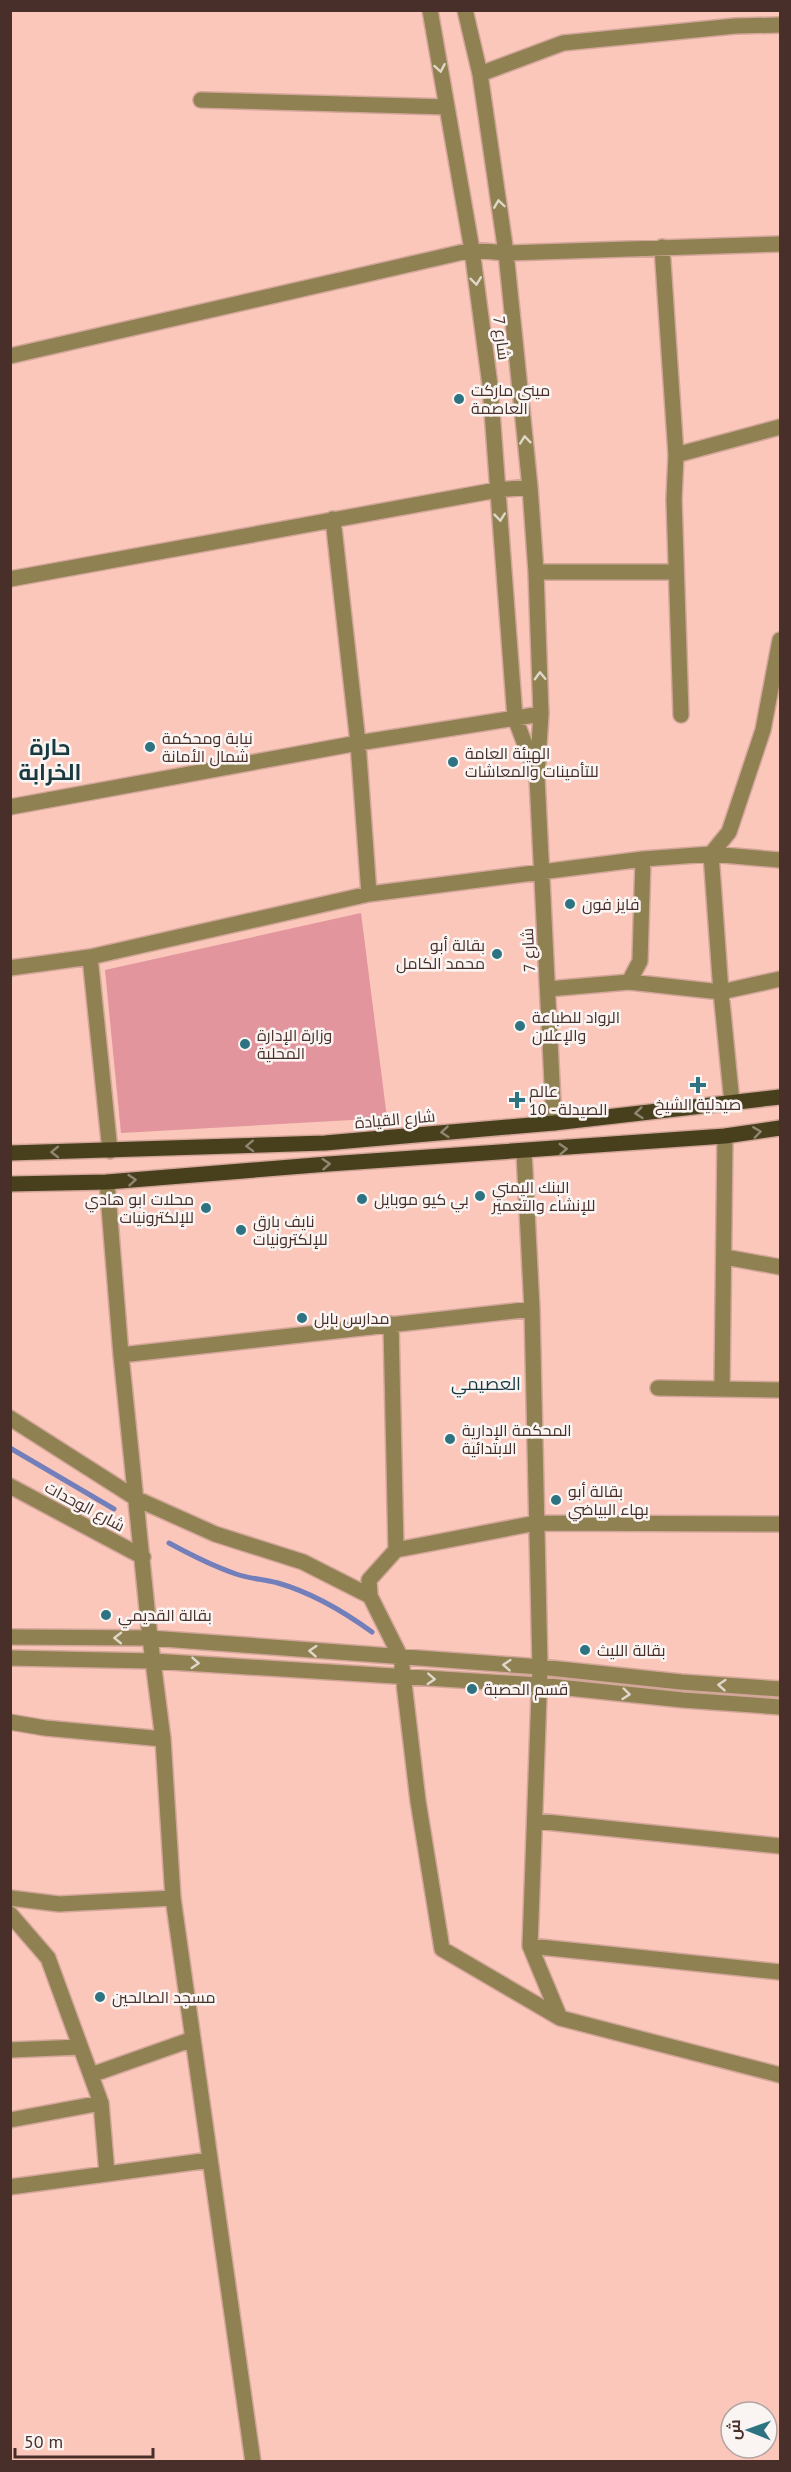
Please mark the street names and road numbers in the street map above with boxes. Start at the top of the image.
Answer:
street label: شارع 7 [487,315,515,361]
street label: شارع 7 [517,927,541,972]
street label: شارع القيادة [354,1106,436,1134]
street label: شارع الوحدات [41,1477,128,1537]

